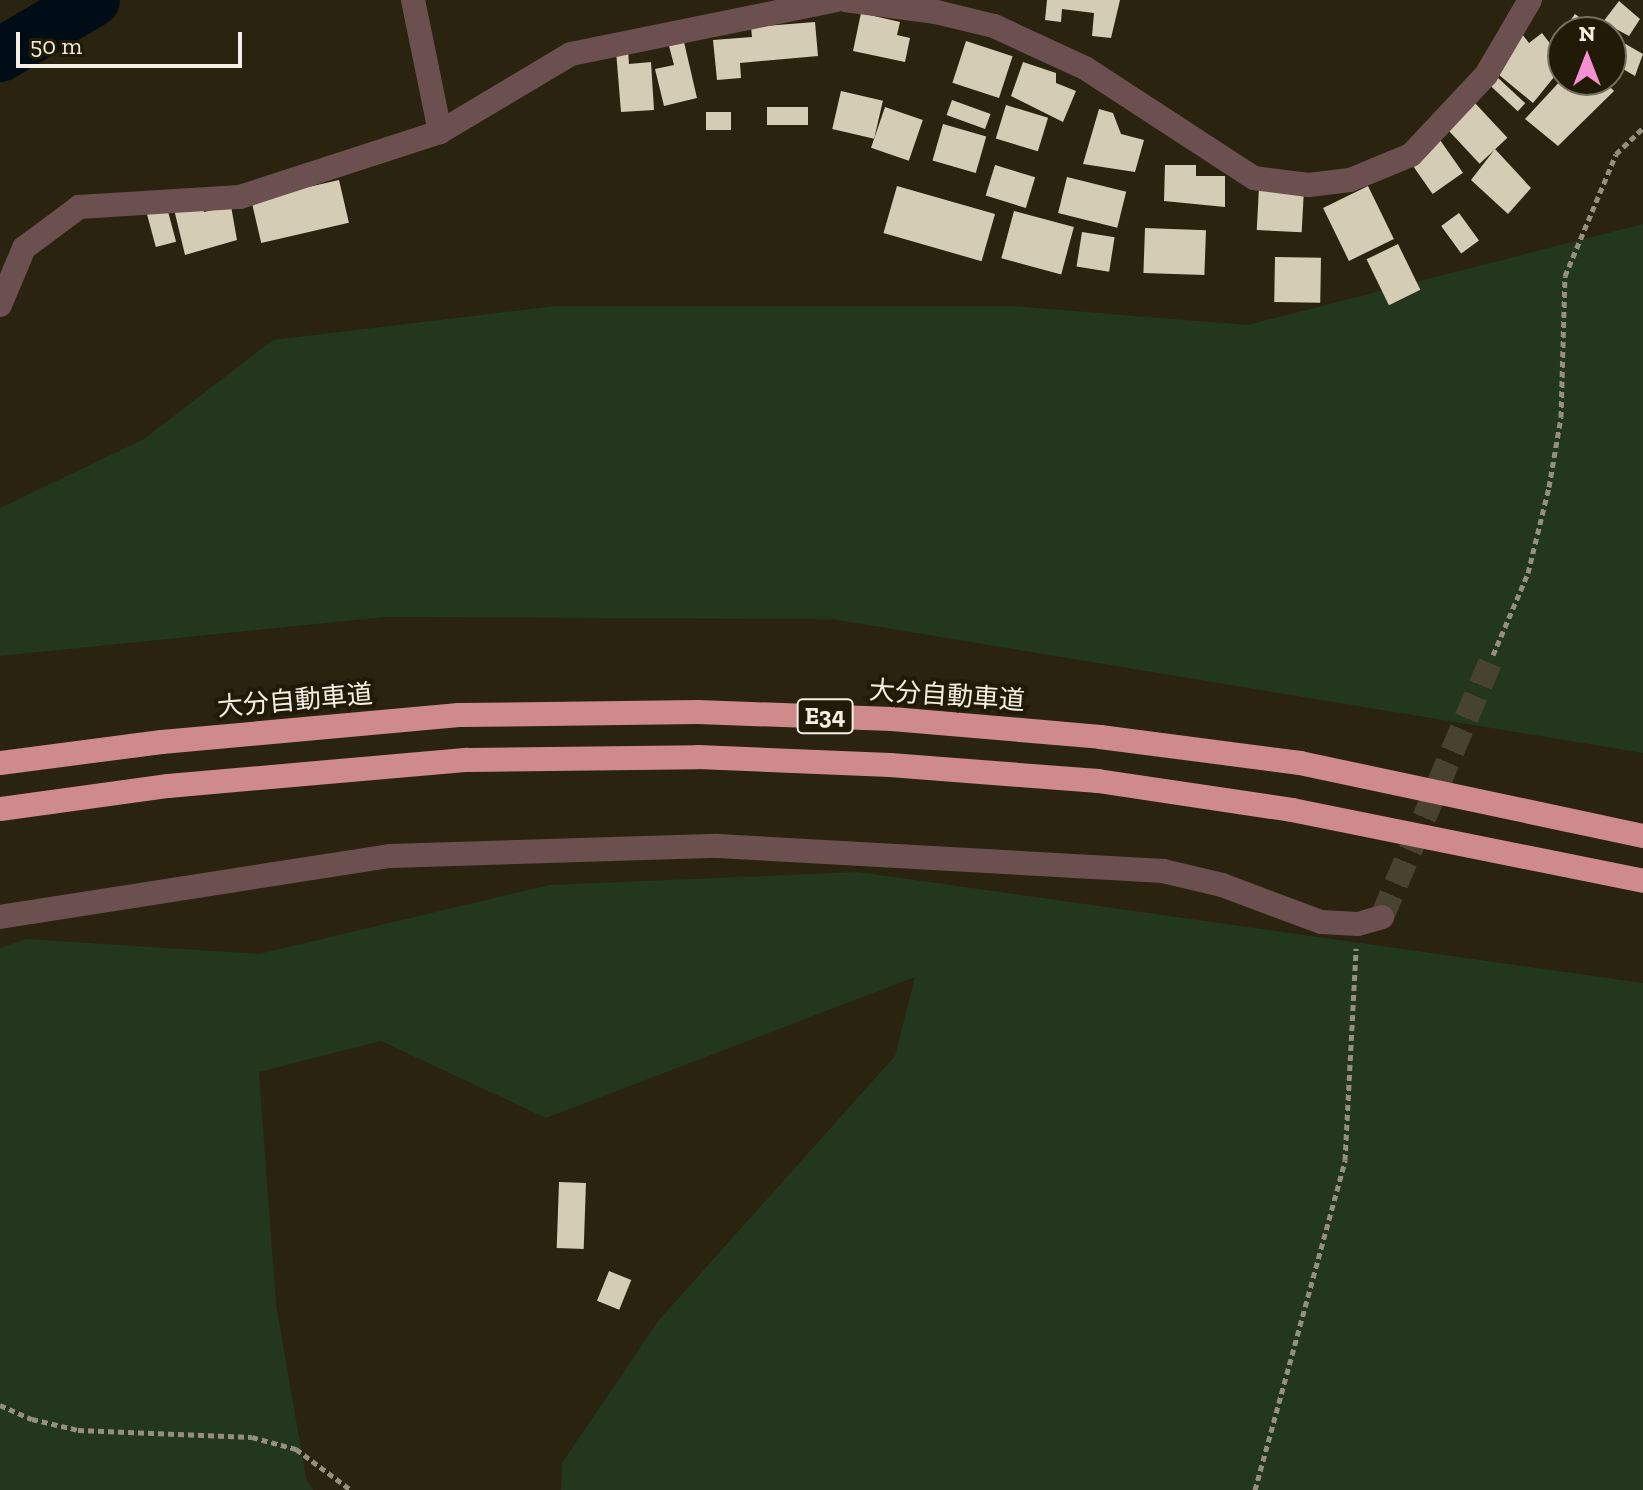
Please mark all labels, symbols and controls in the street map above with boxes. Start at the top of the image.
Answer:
scale bar [20,16,246,66]
north arrow [1547,16,1627,96]
text: N [1579,20,1595,47]
text: 50 m [30,31,82,60]
street label: 大分自動車道 [868,675,1026,717]
street label: 大分自動車道 [216,679,374,723]
road number: E34 [795,696,855,736]

